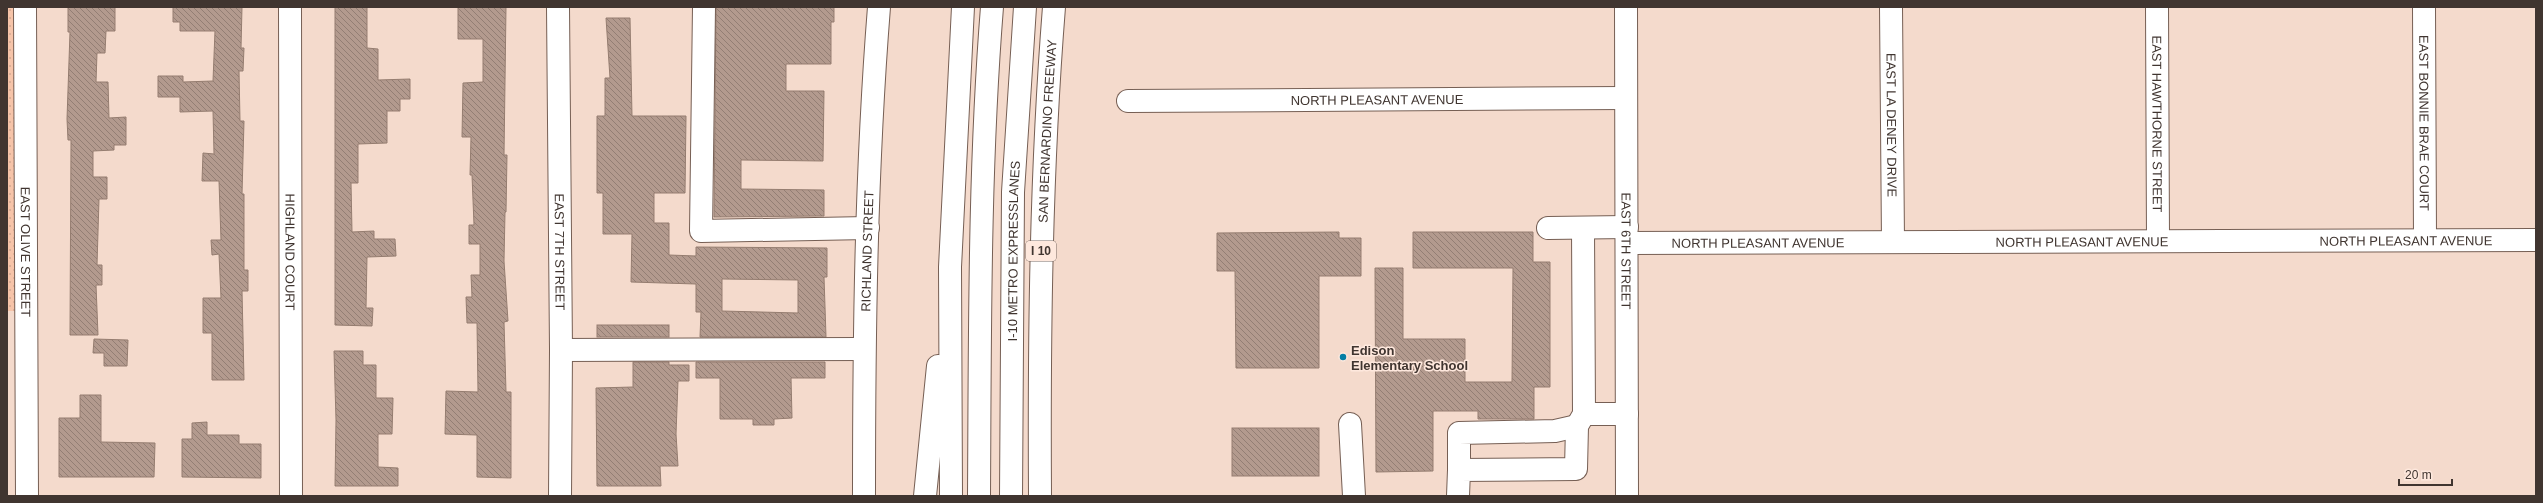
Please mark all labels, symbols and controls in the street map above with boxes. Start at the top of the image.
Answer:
street label: EAST HAWTHORNE STREET [2150,35,2165,213]
street label: EAST BONNIE BRAE COURT [2417,35,2432,211]
street label: SAN BERNARDINO FREEWAY [1035,39,1059,223]
street label: EAST LA DENEY DRIVE [1884,53,1900,197]
street label: NORTH PLEASANT AVENUE [1291,91,1464,108]
street label: I-10 METRO EXPRESSLANES [1005,160,1023,341]
street label: EAST OLIVE STREET [18,187,34,317]
street label: RICHLAND STREET [858,190,876,312]
street label: EAST 7TH STREET [552,193,568,311]
street label: EAST 6TH STREET [1619,193,1634,309]
street label: HIGHLAND COURT [283,194,298,310]
street label: NORTH PLEASANT AVENUE [2320,233,2493,248]
street label: NORTH PLEASANT AVENUE [1996,234,2169,249]
street label: NORTH PLEASANT AVENUE [1672,235,1845,250]
road number: I 10 [1026,241,1056,261]
place label: Edison Elementary School [1351,343,1468,373]
marker: Edison Elementary School [1338,352,1348,362]
scale bar [2399,461,2452,487]
text: 20 m [2405,468,2432,482]

